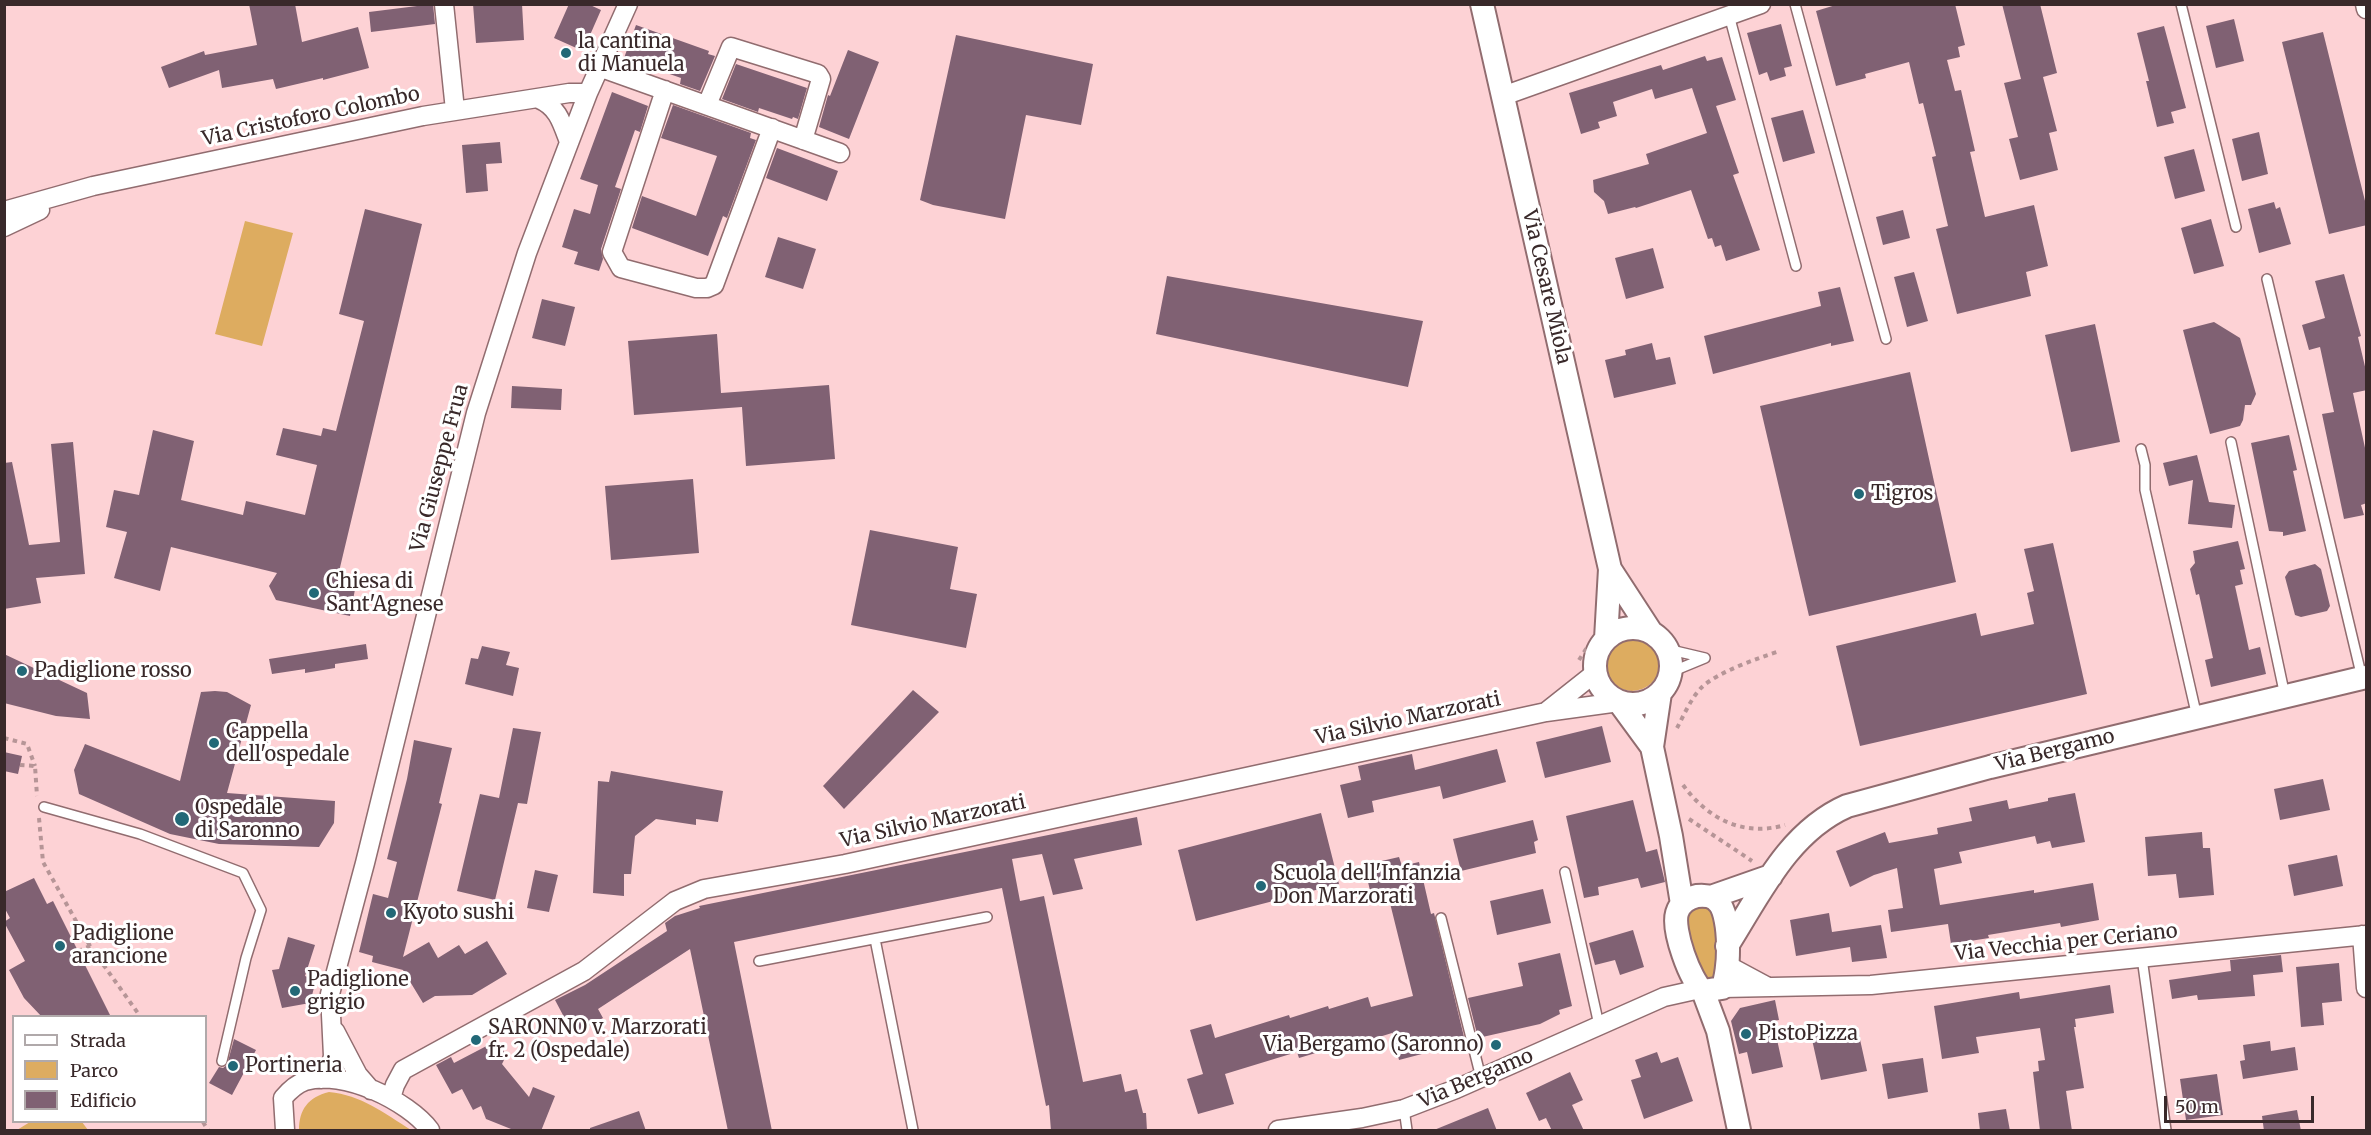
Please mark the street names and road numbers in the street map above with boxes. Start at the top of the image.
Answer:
street label: Via Cristoforo Colombo [200,82,422,152]
street label: Via Cesare Miola [1517,207,1575,367]
street label: Via Giuseppe Frua [406,381,474,555]
street label: Via Silvio Marzorati [1313,688,1503,750]
street label: Via Bergamo [1993,725,2117,777]
street label: Via Silvio Marzorati [838,791,1028,853]
street label: Via Vecchia per Ceriano [1953,919,2179,967]
street label: Via Bergamo [1415,1044,1537,1114]

